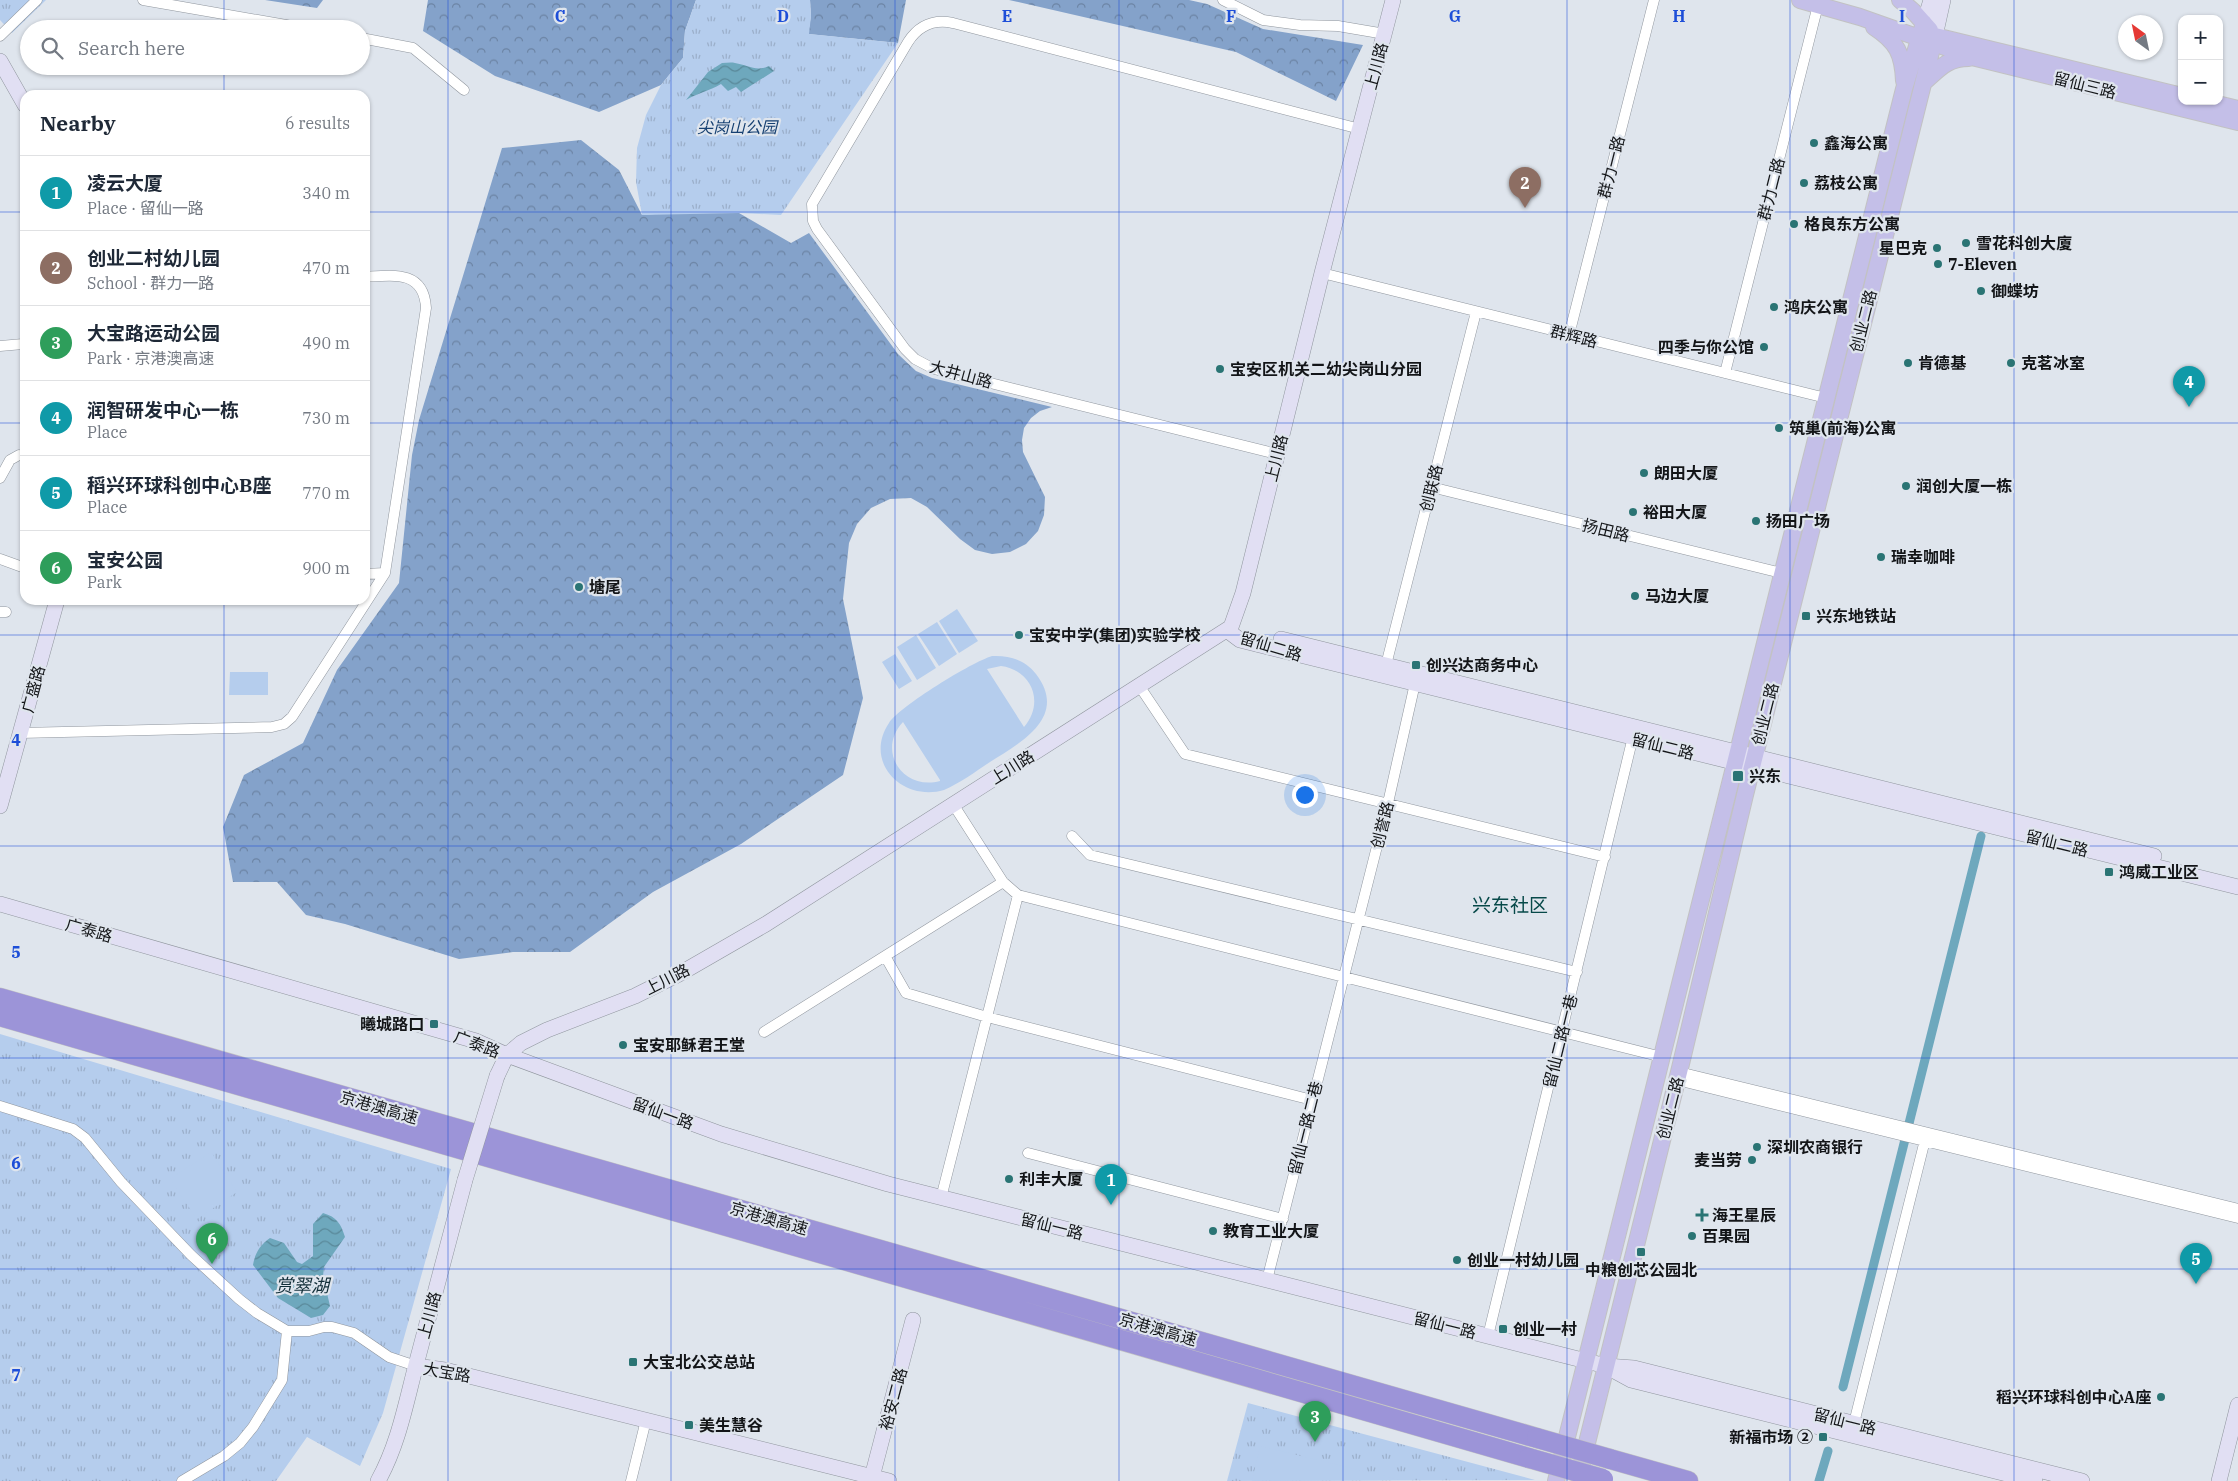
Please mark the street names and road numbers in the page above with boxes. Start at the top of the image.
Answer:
street label: 上川路 [1360,40,1392,92]
street label: 留仙三路 [2052,68,2118,102]
street label: 群力一路 [1594,134,1628,200]
street label: 群力二路 [1754,156,1788,222]
street label: 创业二路 [1846,288,1880,354]
street label: 群辉路 [1548,320,1600,352]
street label: 大井山路 [927,356,995,392]
street label: 上川路 [1260,432,1292,484]
street label: 创联路 [1415,462,1447,514]
street label: 扬田路 [1580,514,1632,546]
street label: 留仙二路 [1237,627,1305,665]
street label: 广盛路 [17,663,49,715]
street label: 创业二路 [1748,681,1782,747]
street label: 留仙二路 [1630,729,1696,763]
street label: 上川路 [986,746,1038,788]
street label: 创誉路 [1366,799,1398,851]
street label: 留仙二路 [2024,826,2090,860]
street label: 广泰路 [63,914,115,946]
street label: 上川路 [641,959,693,999]
street label: 留仙二路一巷 [1539,992,1581,1090]
street label: 广泰路 [451,1026,503,1062]
street label: 创业二路 [1653,1075,1687,1141]
street label: 留仙一路二巷 [1284,1079,1326,1177]
street label: 京港澳高速 [338,1086,420,1128]
street label: 留仙一路 [630,1093,696,1133]
street label: 京港澳高速 [728,1197,810,1239]
street label: 留仙一路 [1019,1209,1085,1243]
street label: 上川路 [413,1289,445,1341]
street label: 京港澳高速 [1117,1308,1199,1350]
street label: 留仙一路 [1412,1308,1478,1342]
street label: 大宝路 [422,1358,472,1386]
street label: 裕安二路 [875,1365,911,1433]
street label: 留仙一路 [1812,1404,1878,1438]

